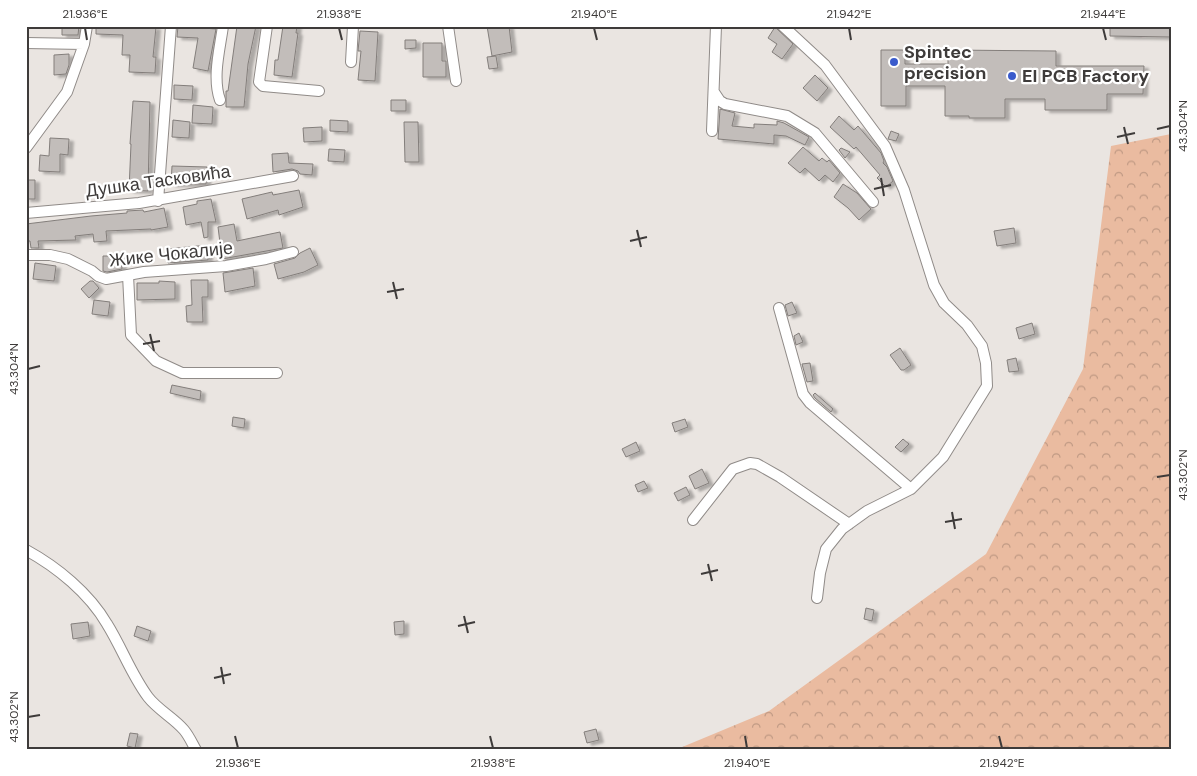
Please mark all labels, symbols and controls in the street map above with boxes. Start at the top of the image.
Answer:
text: 21.936°E [62,6,108,22]
text: 21.938°E [316,6,362,22]
text: 21.940°E [571,6,618,22]
text: 21.942°E [826,6,872,22]
text: 21.944°E [1080,6,1126,22]
place label: Spintec precision [904,40,986,85]
marker: Spintec precision [888,56,900,68]
place label: EI PCB Factory [1022,64,1149,88]
marker: EI PCB Factory [1006,70,1018,82]
text: 43.304°N [1175,100,1191,152]
street label: Душка Тасковића [84,159,233,203]
street label: Жике Чокалије [108,236,234,272]
text: 43.304°N [6,343,22,395]
text: 43.302°N [1175,449,1191,501]
text: 43.302°N [6,691,22,743]
text: 21.936°E [215,755,261,771]
text: 21.938°E [470,755,516,771]
text: 21.940°E [724,755,771,771]
text: 21.942°E [979,755,1025,771]

